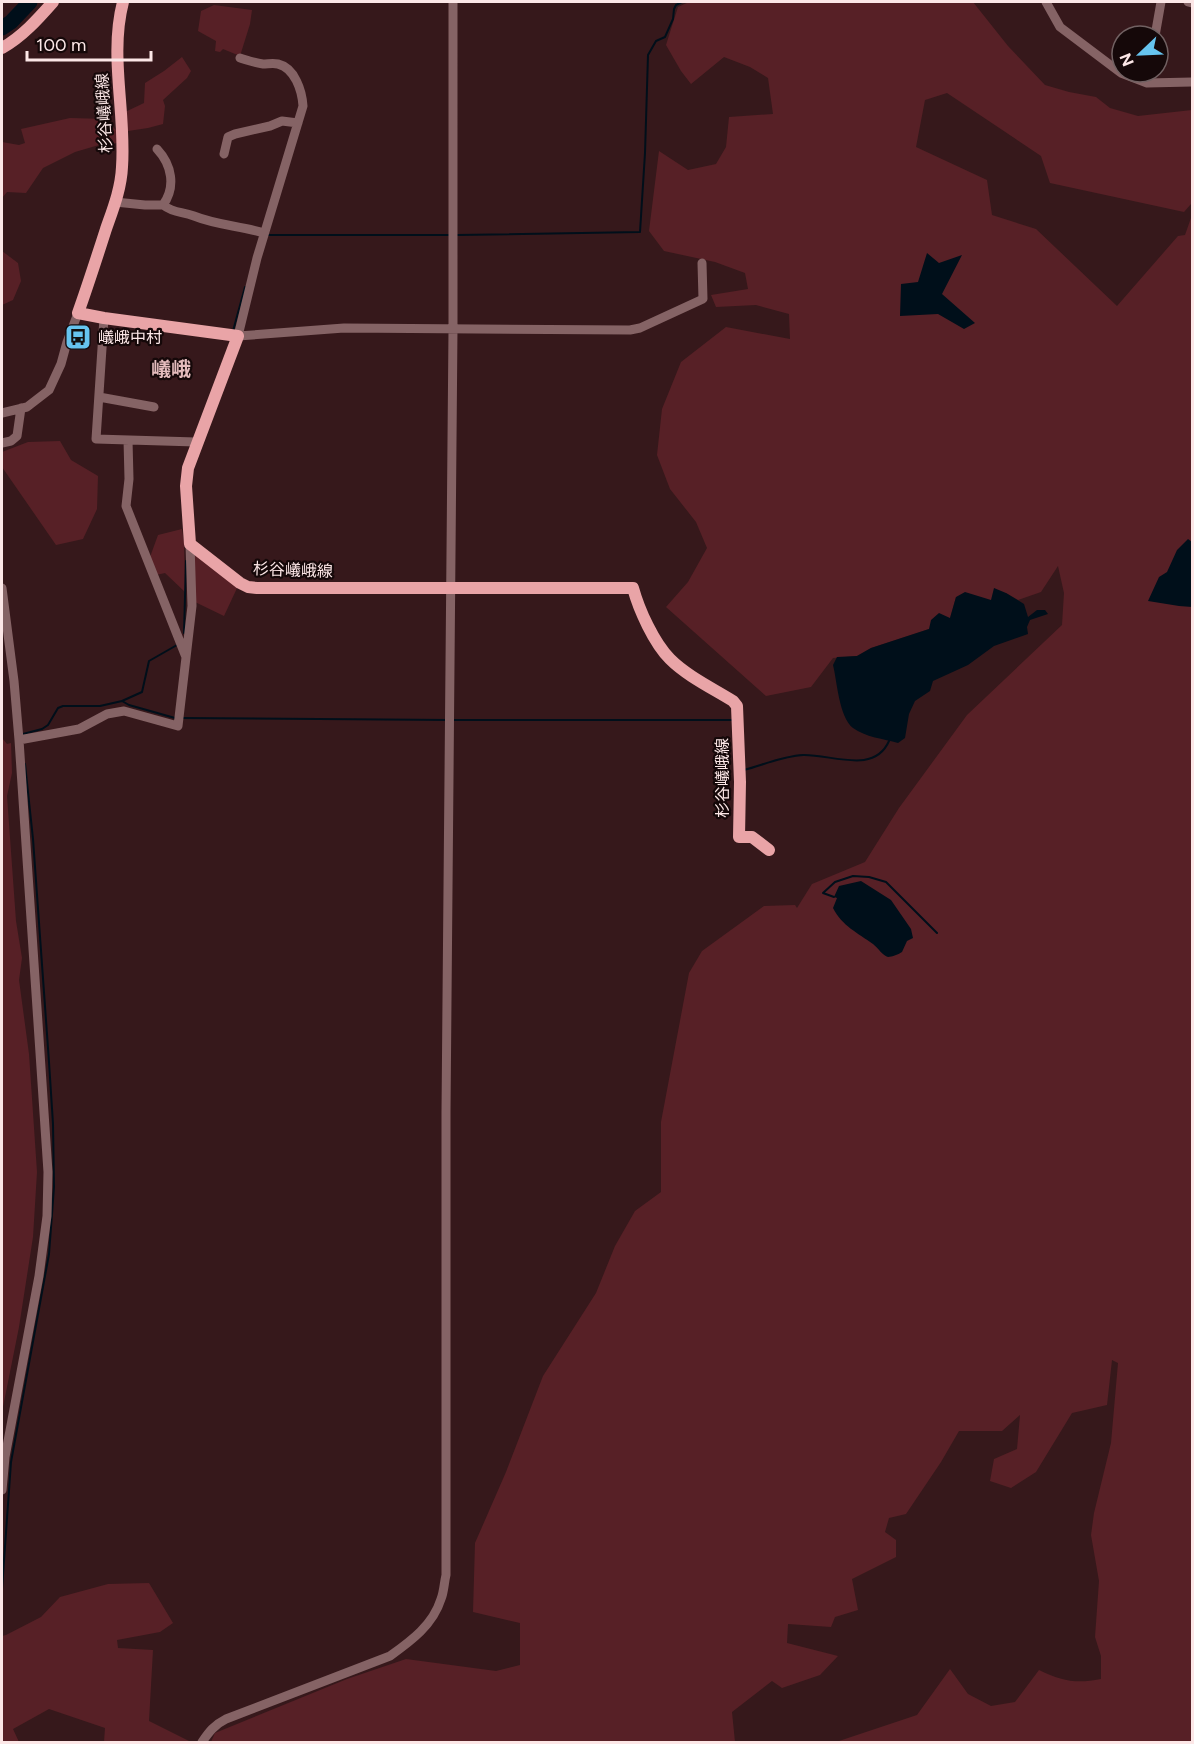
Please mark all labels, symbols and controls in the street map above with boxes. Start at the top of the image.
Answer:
scale bar [27,24,152,62]
north arrow [1110,24,1170,84]
text: 100 m [36,34,86,56]
text: N [1115,50,1138,69]
street label: 杉谷嶬峨線 [92,73,116,153]
bus stop icon: 嶬峨中村 [63,322,93,352]
place label: 嶬峨中村 [98,328,162,347]
district label: 嶬峨 [151,357,191,381]
street label: 杉谷嶬峨線 [253,559,333,581]
street label: 杉谷嶬峨線 [713,738,732,818]

